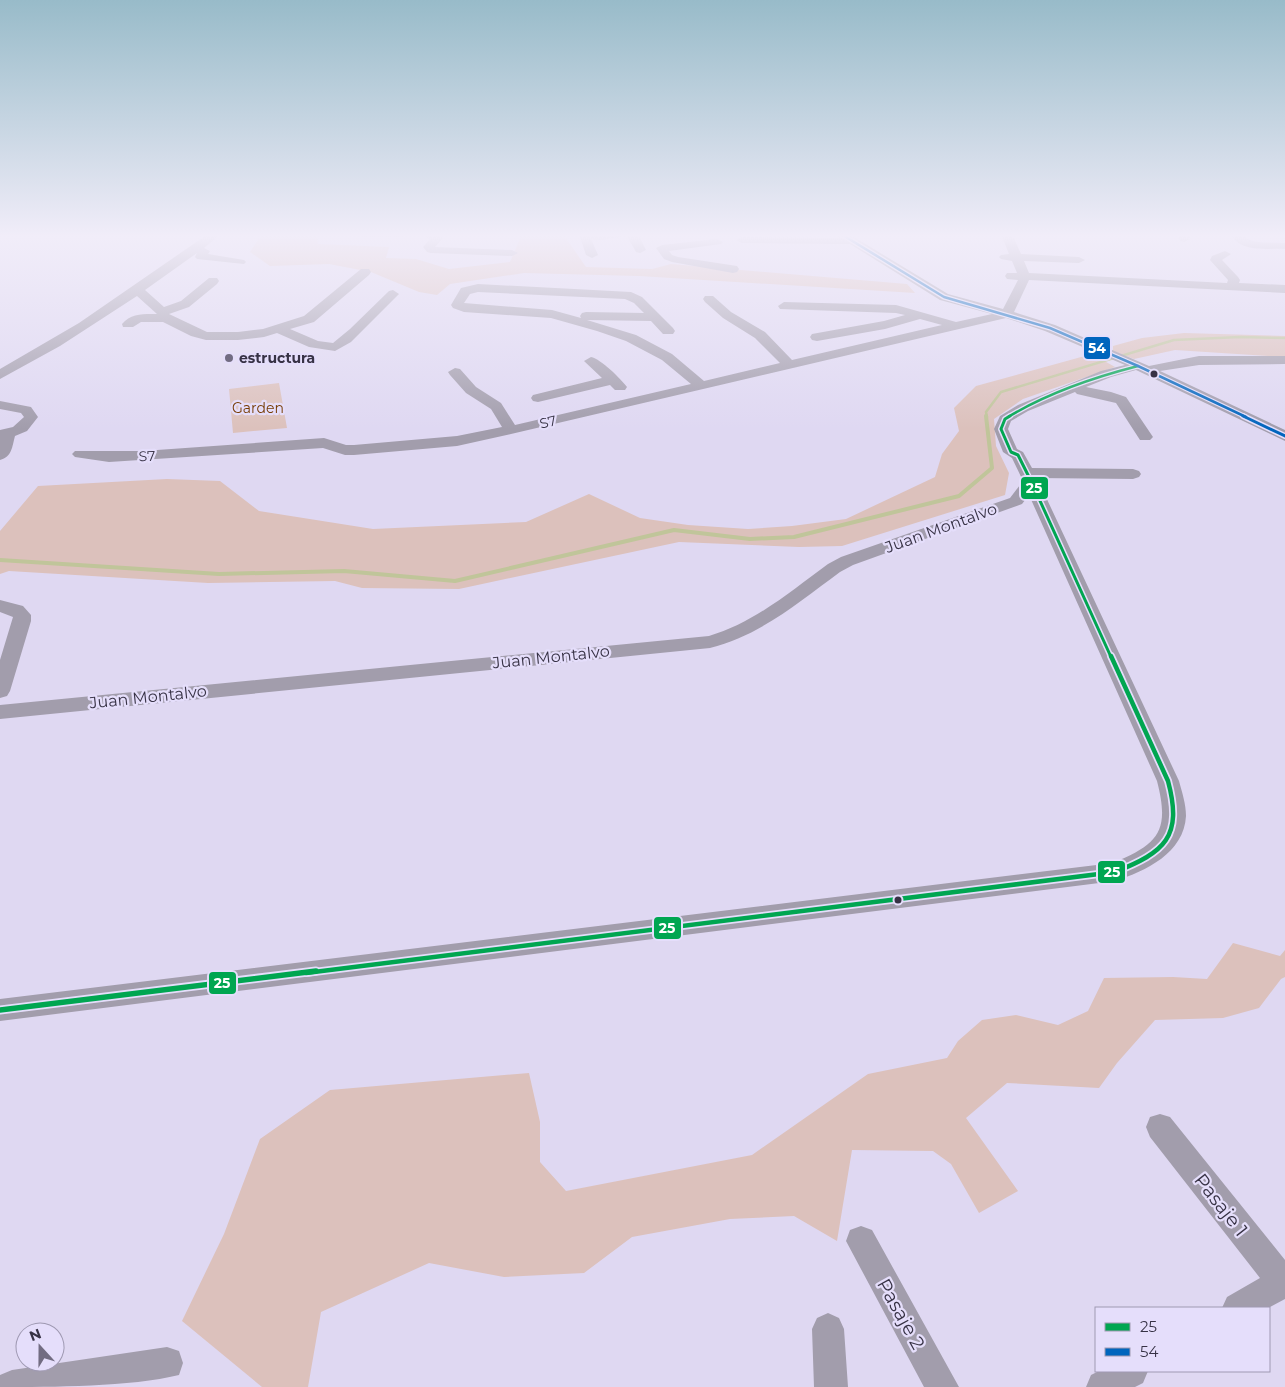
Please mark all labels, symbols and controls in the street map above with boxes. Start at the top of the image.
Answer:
line badge: 54 [1083,336,1111,360]
text: 54 [1088,339,1106,357]
place label: estructura [239,349,315,367]
marker: estructura [223,352,235,364]
unlabelled marker [1149,369,1159,379]
park label: Garden [232,399,284,417]
street label: S7 [538,411,558,433]
street label: S7 [138,447,156,465]
line badge: 25 [1020,476,1049,500]
text: 25 [1026,479,1042,497]
street label: Juan Montalvo [881,499,1000,557]
street label: Juan Montalvo [490,641,611,673]
street label: Juan Montalvo [87,681,208,713]
line badge: 25 [1097,860,1126,884]
text: 25 [1104,863,1120,881]
unlabelled marker [893,895,903,905]
line badge: 25 [653,916,682,940]
text: 25 [659,919,675,937]
line badge: 25 [208,971,237,995]
text: 25 [214,974,230,992]
street label: Pasaje 1 [1189,1169,1253,1241]
street label: Pasaje 2 [872,1275,930,1354]
legend [1095,1307,1270,1372]
text: 25 [1140,1317,1157,1336]
north arrow [15,1322,65,1372]
text: N [27,1324,44,1345]
text: 54 [1140,1342,1158,1361]

